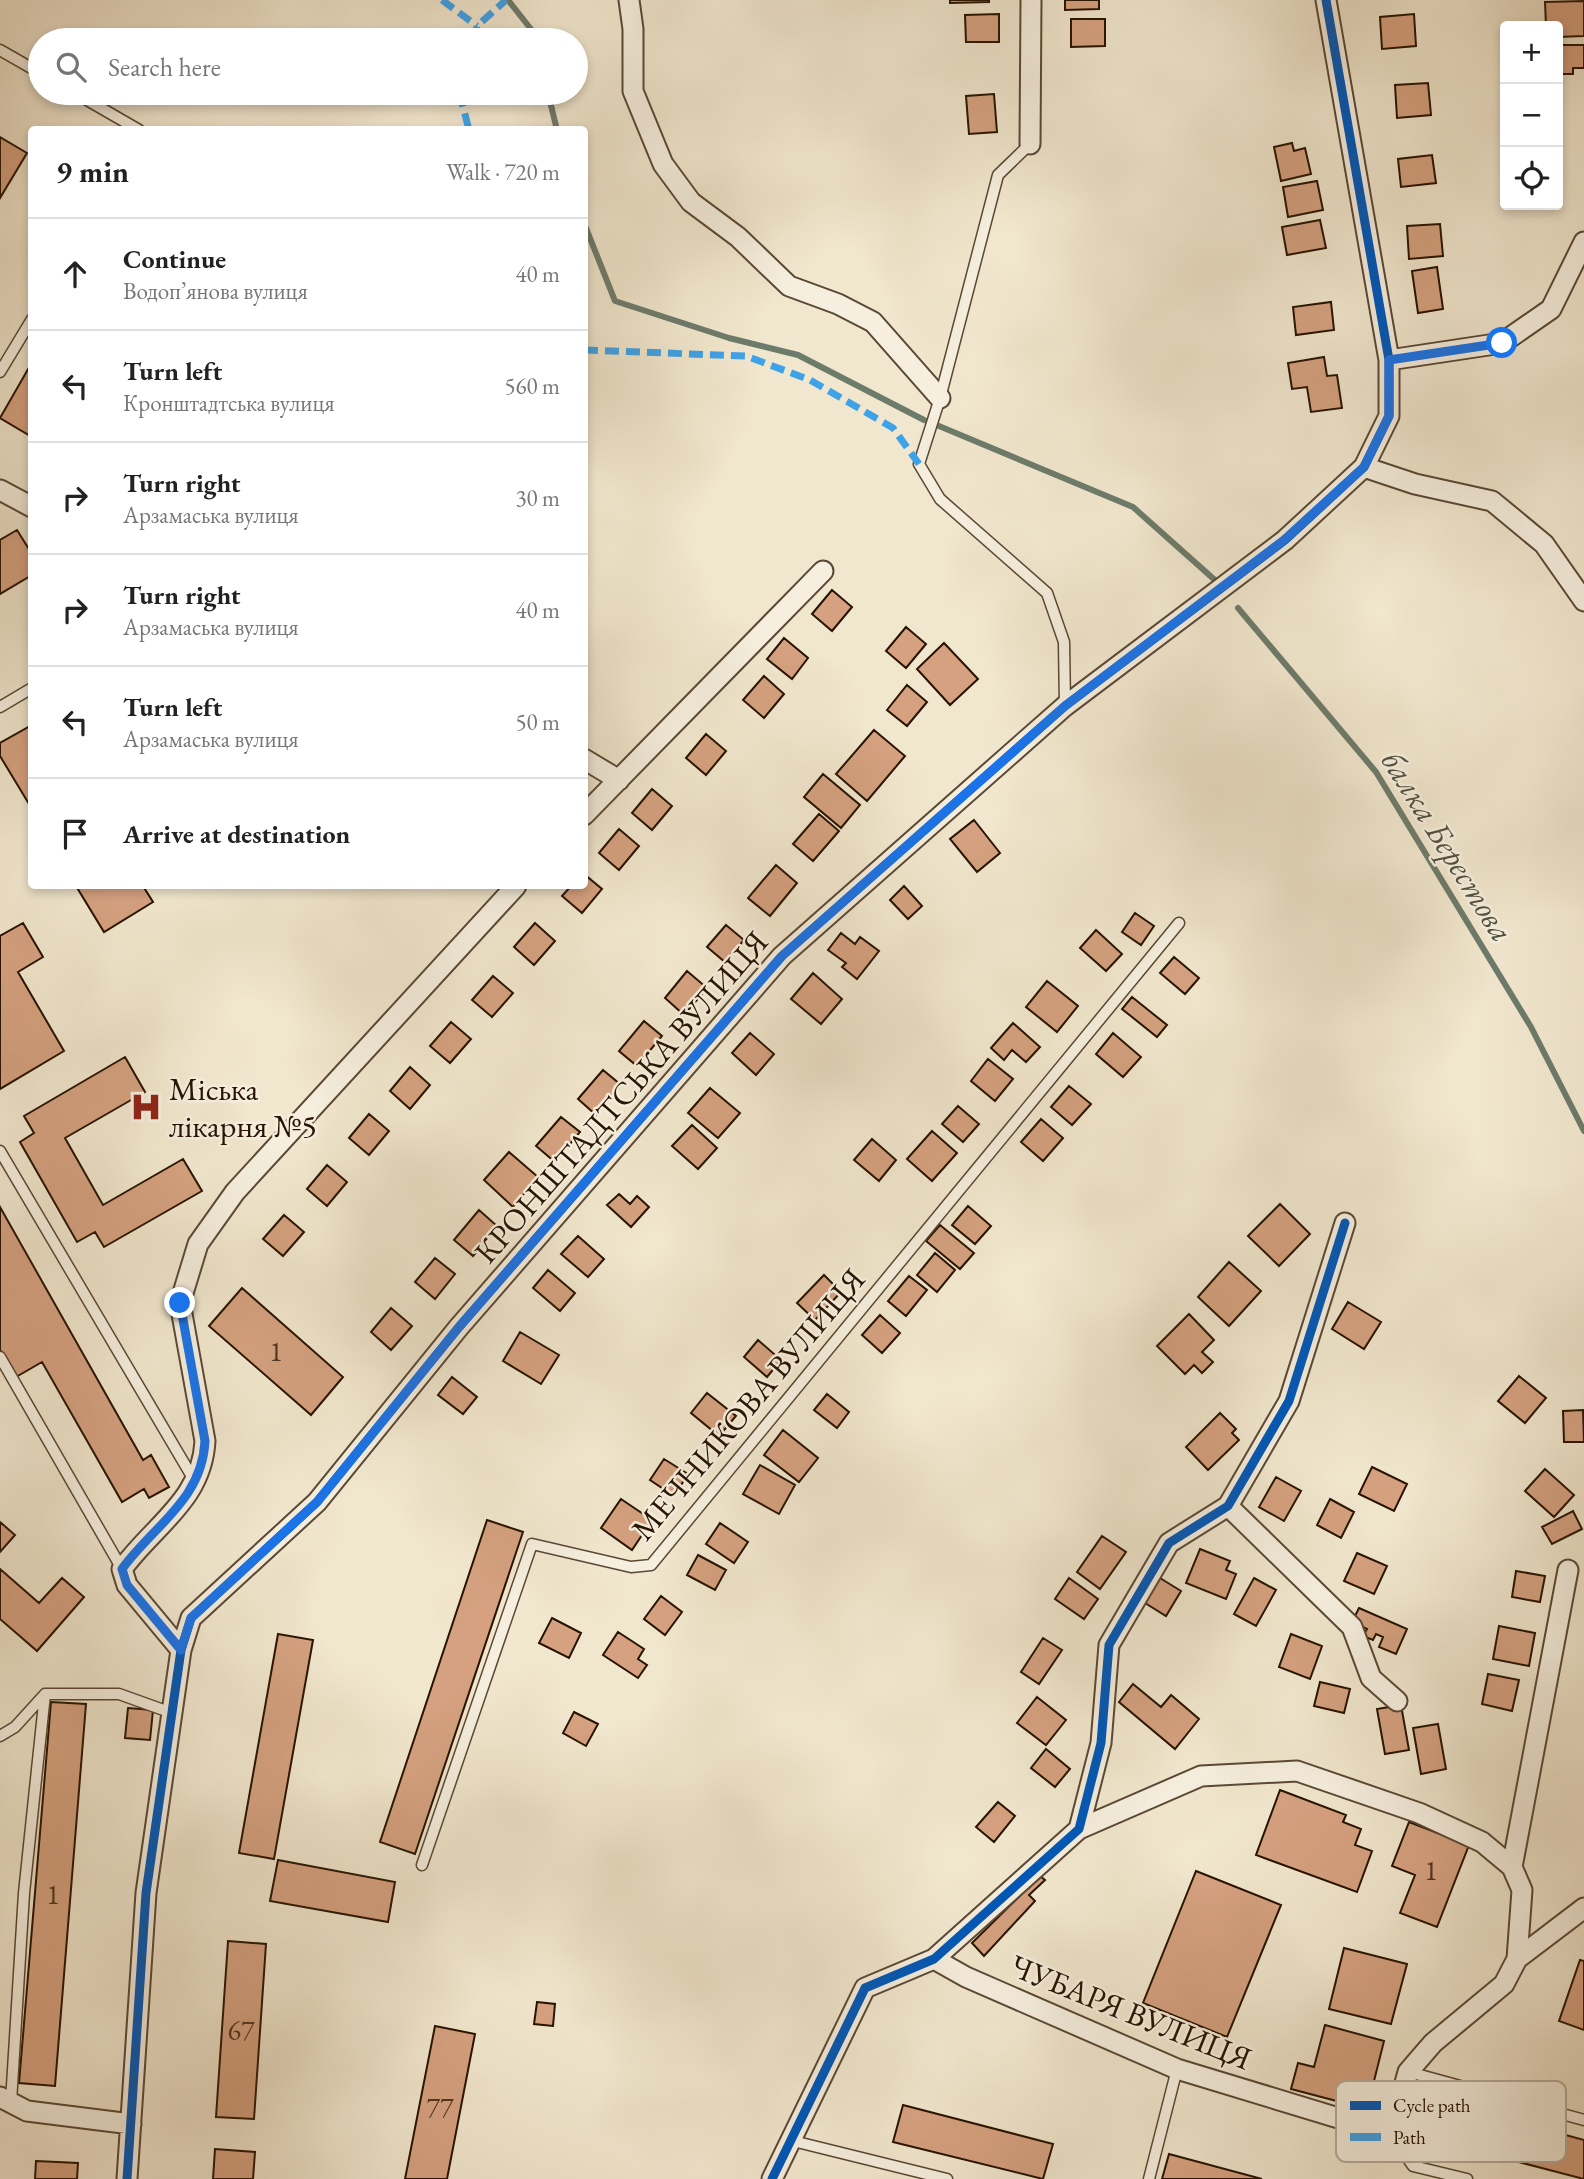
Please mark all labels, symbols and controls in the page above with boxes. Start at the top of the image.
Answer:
map controls [1500,21,1563,210]
button: + [1500,21,1563,84]
search box [28,28,588,105]
icon: search [52,48,90,86]
text: Search here [108,50,221,84]
button: − [1500,84,1563,147]
button: locate [1500,147,1563,210]
text: 9 min [56,152,129,191]
text: Walk · 720 m [446,157,560,187]
text: Continue [123,242,226,276]
icon: ahead [56,255,94,293]
text: 40 m [515,259,560,289]
text: Водоп’янова вулиця [123,276,308,306]
route start [1486,327,1517,358]
text: Turn left [123,354,222,388]
icon: left [56,367,94,405]
text: 560 m [504,371,560,401]
text: Кронштадтська вулиця [123,388,335,418]
text: Turn right [123,466,241,500]
icon: right [56,479,94,517]
text: 30 m [515,483,560,513]
text: Арзамаська вулиця [123,500,299,530]
text: Turn right [123,578,241,612]
icon: right [56,591,94,629]
text: 40 m [515,595,560,625]
text: Арзамаська вулиця [123,612,299,642]
text: Turn left [123,690,222,724]
icon: left [56,703,94,741]
text: 50 m [515,707,560,737]
text: Арзамаська вулиця [123,724,299,754]
water label: балка Берестова [1372,742,1524,950]
icon: arrive [56,815,94,853]
text: Arrive at destination [123,817,350,851]
street label: КРОНШТАДТСЬКА ВУЛИЦЯ [465,922,777,1272]
place label: Міська лікарня №5 [169,1068,317,1147]
hospital icon: Міська лікарня №5 [129,1090,163,1124]
street label: МЕЧНИКОВА ВУЛИЦЯ [622,1259,874,1549]
route end [164,1287,195,1318]
house number: 1 [269,1333,283,1369]
house number: 1 [1424,1852,1438,1888]
house number: 1 [46,1876,60,1912]
street label: ЧУБАРЯ ВУЛИЦЯ [1004,1944,1258,2080]
house number: 67 [228,2012,255,2048]
legend [1336,2081,1566,2162]
house number: 77 [427,2089,454,2125]
text: Cycle path [1393,2093,1471,2118]
text: Path [1393,2125,1426,2150]

